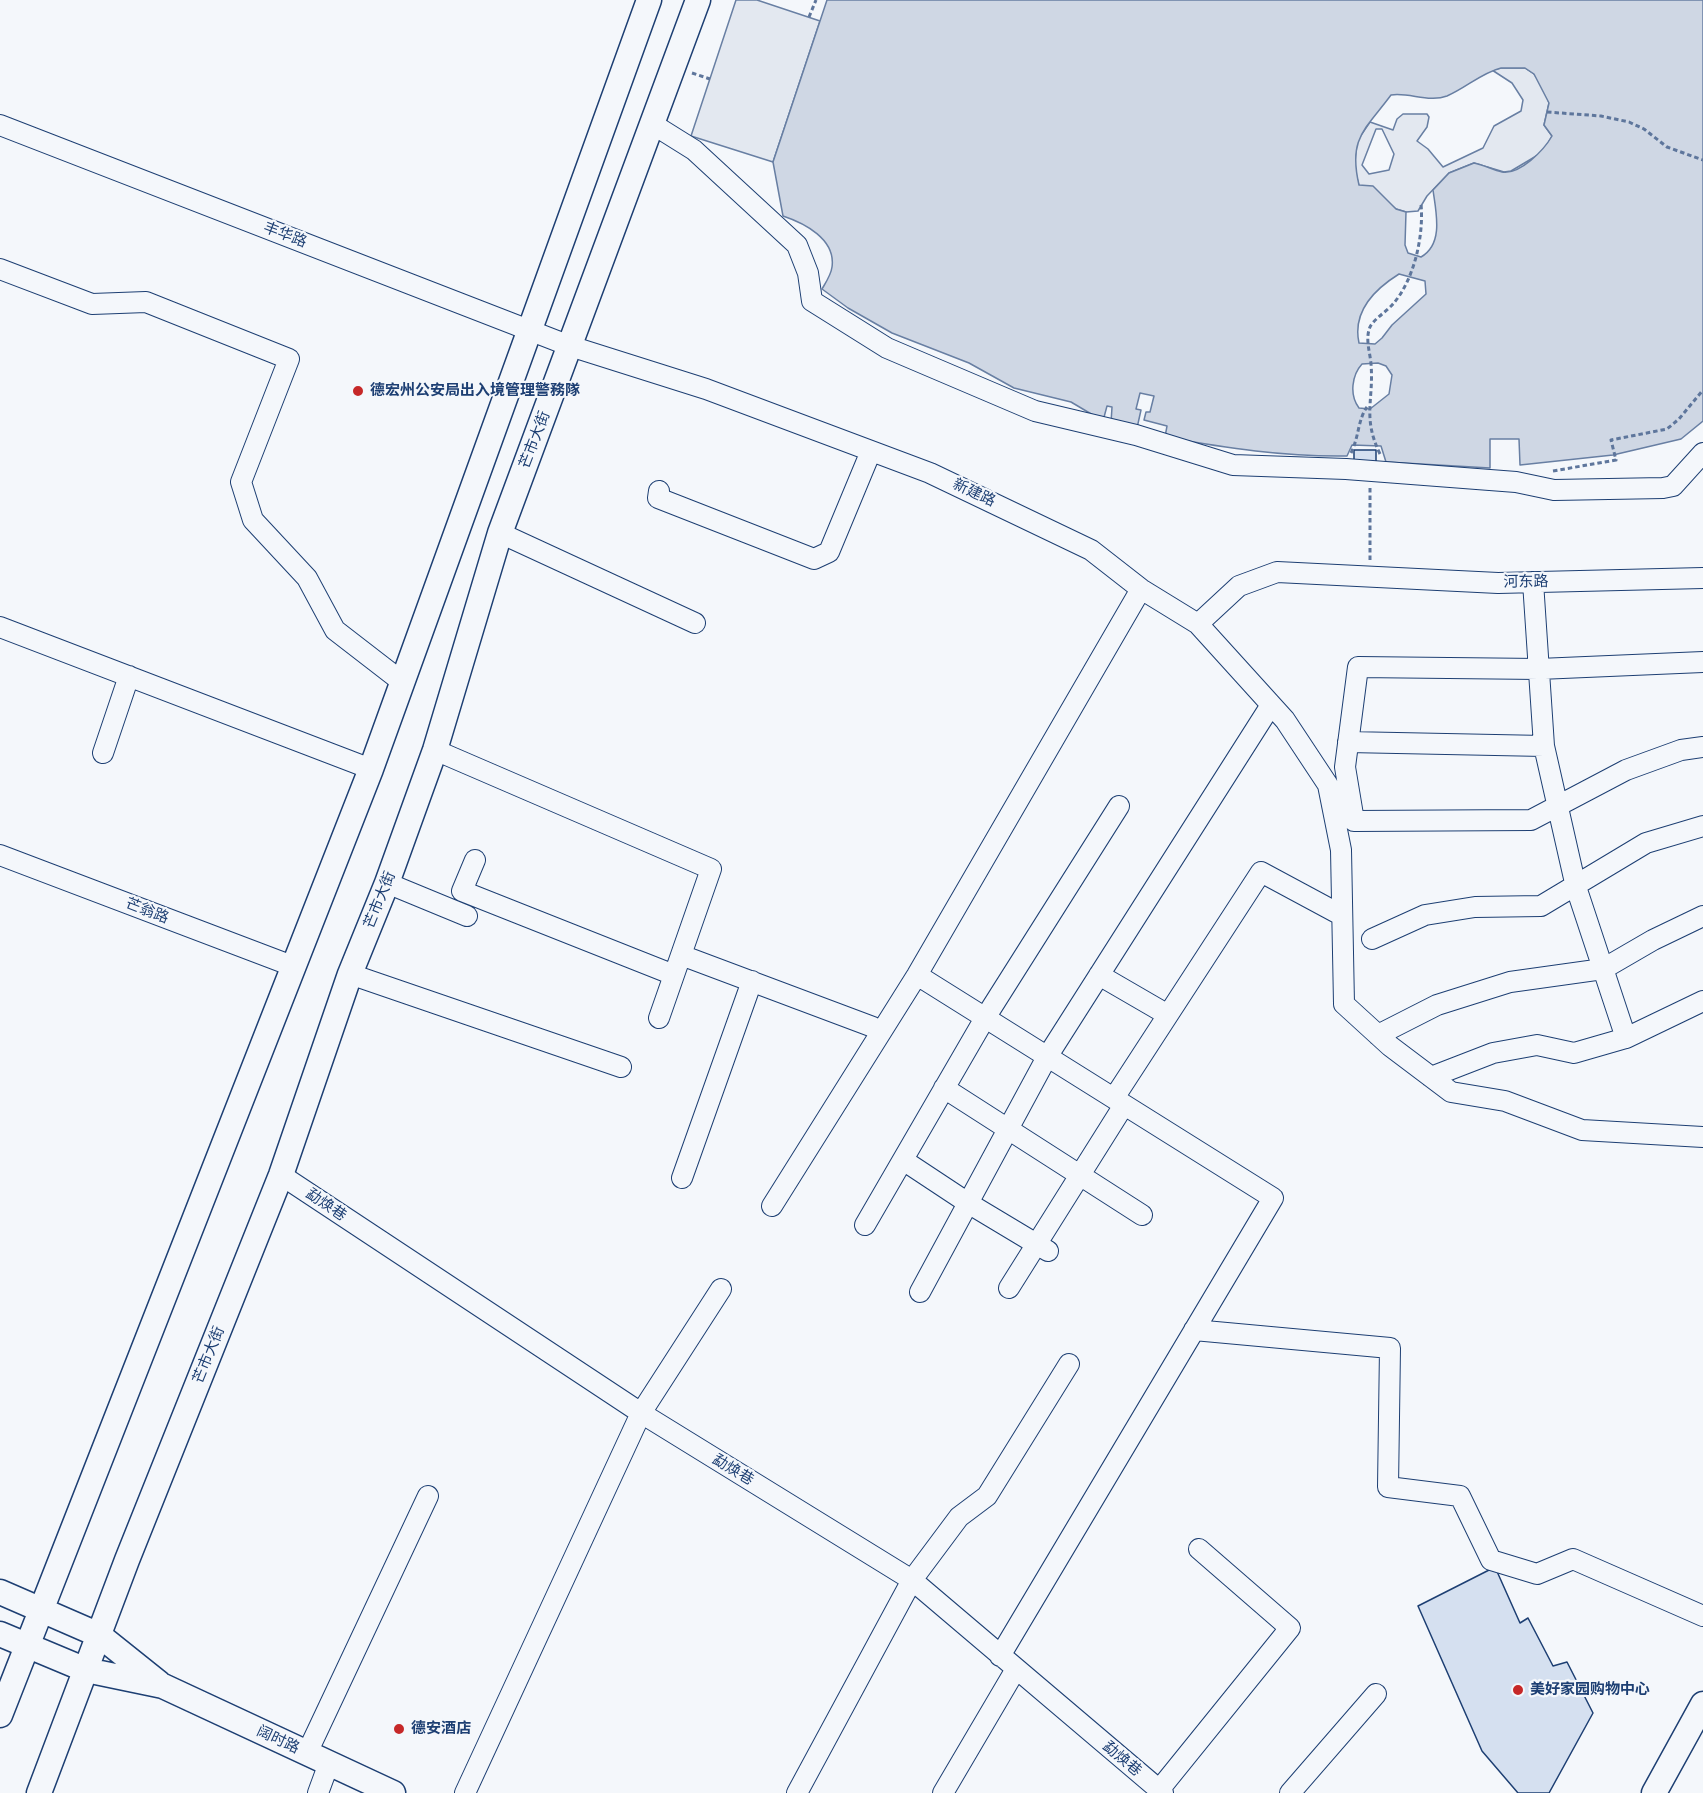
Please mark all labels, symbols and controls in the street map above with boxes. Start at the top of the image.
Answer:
street label: 丰华路 [261,219,309,251]
place label: 德宏州公安局出入境管理警務隊 [370,382,580,400]
marker: 德宏州公安局出入境管理警務隊 [351,384,365,398]
street label: 芒市大街 [516,409,554,471]
street label: 新建路 [950,475,998,511]
street label: 河东路 [1503,573,1549,591]
street label: 芒市大街 [360,869,400,931]
street label: 芒翁路 [123,895,171,927]
street label: 勐焕巷 [302,1185,350,1225]
street label: 芒市大街 [189,1324,229,1386]
street label: 勐焕巷 [709,1451,757,1489]
place label: 美好家园购物中心 [1530,1681,1650,1699]
marker: 美好家园购物中心 [1511,1683,1525,1697]
place label: 德安酒店 [411,1720,471,1738]
street label: 阔时路 [254,1722,302,1758]
marker: 德安酒店 [392,1722,406,1736]
street label: 勐焕巷 [1099,1738,1145,1780]

